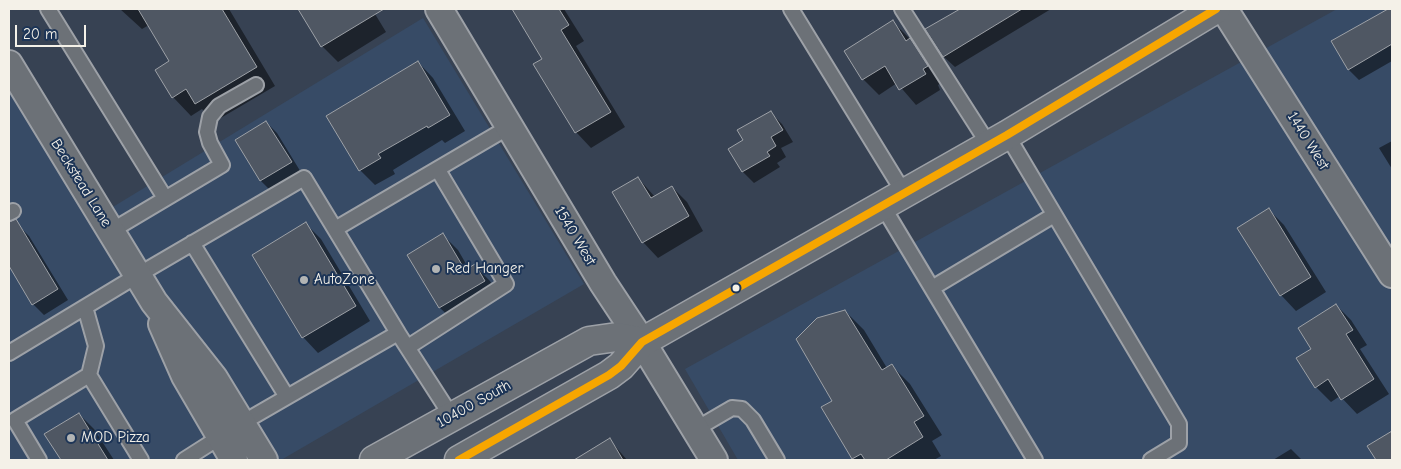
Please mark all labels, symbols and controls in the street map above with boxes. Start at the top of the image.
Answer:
scale bar [18,15,89,47]
text: 20 m [23,25,57,43]
street label: 1440 West [1283,109,1333,173]
street label: Beckstead Lane [47,136,115,230]
street label: 1540 West [550,203,600,269]
place label: Red Hanger [446,260,524,278]
marker: Red Hanger [430,263,442,275]
place label: AutoZone [314,271,375,289]
marker: AutoZone [298,274,310,286]
unlabelled marker [731,283,741,293]
street label: 10400 South [434,376,514,432]
place label: MOD Pizza [81,429,150,447]
marker: MOD Pizza [65,432,77,444]

